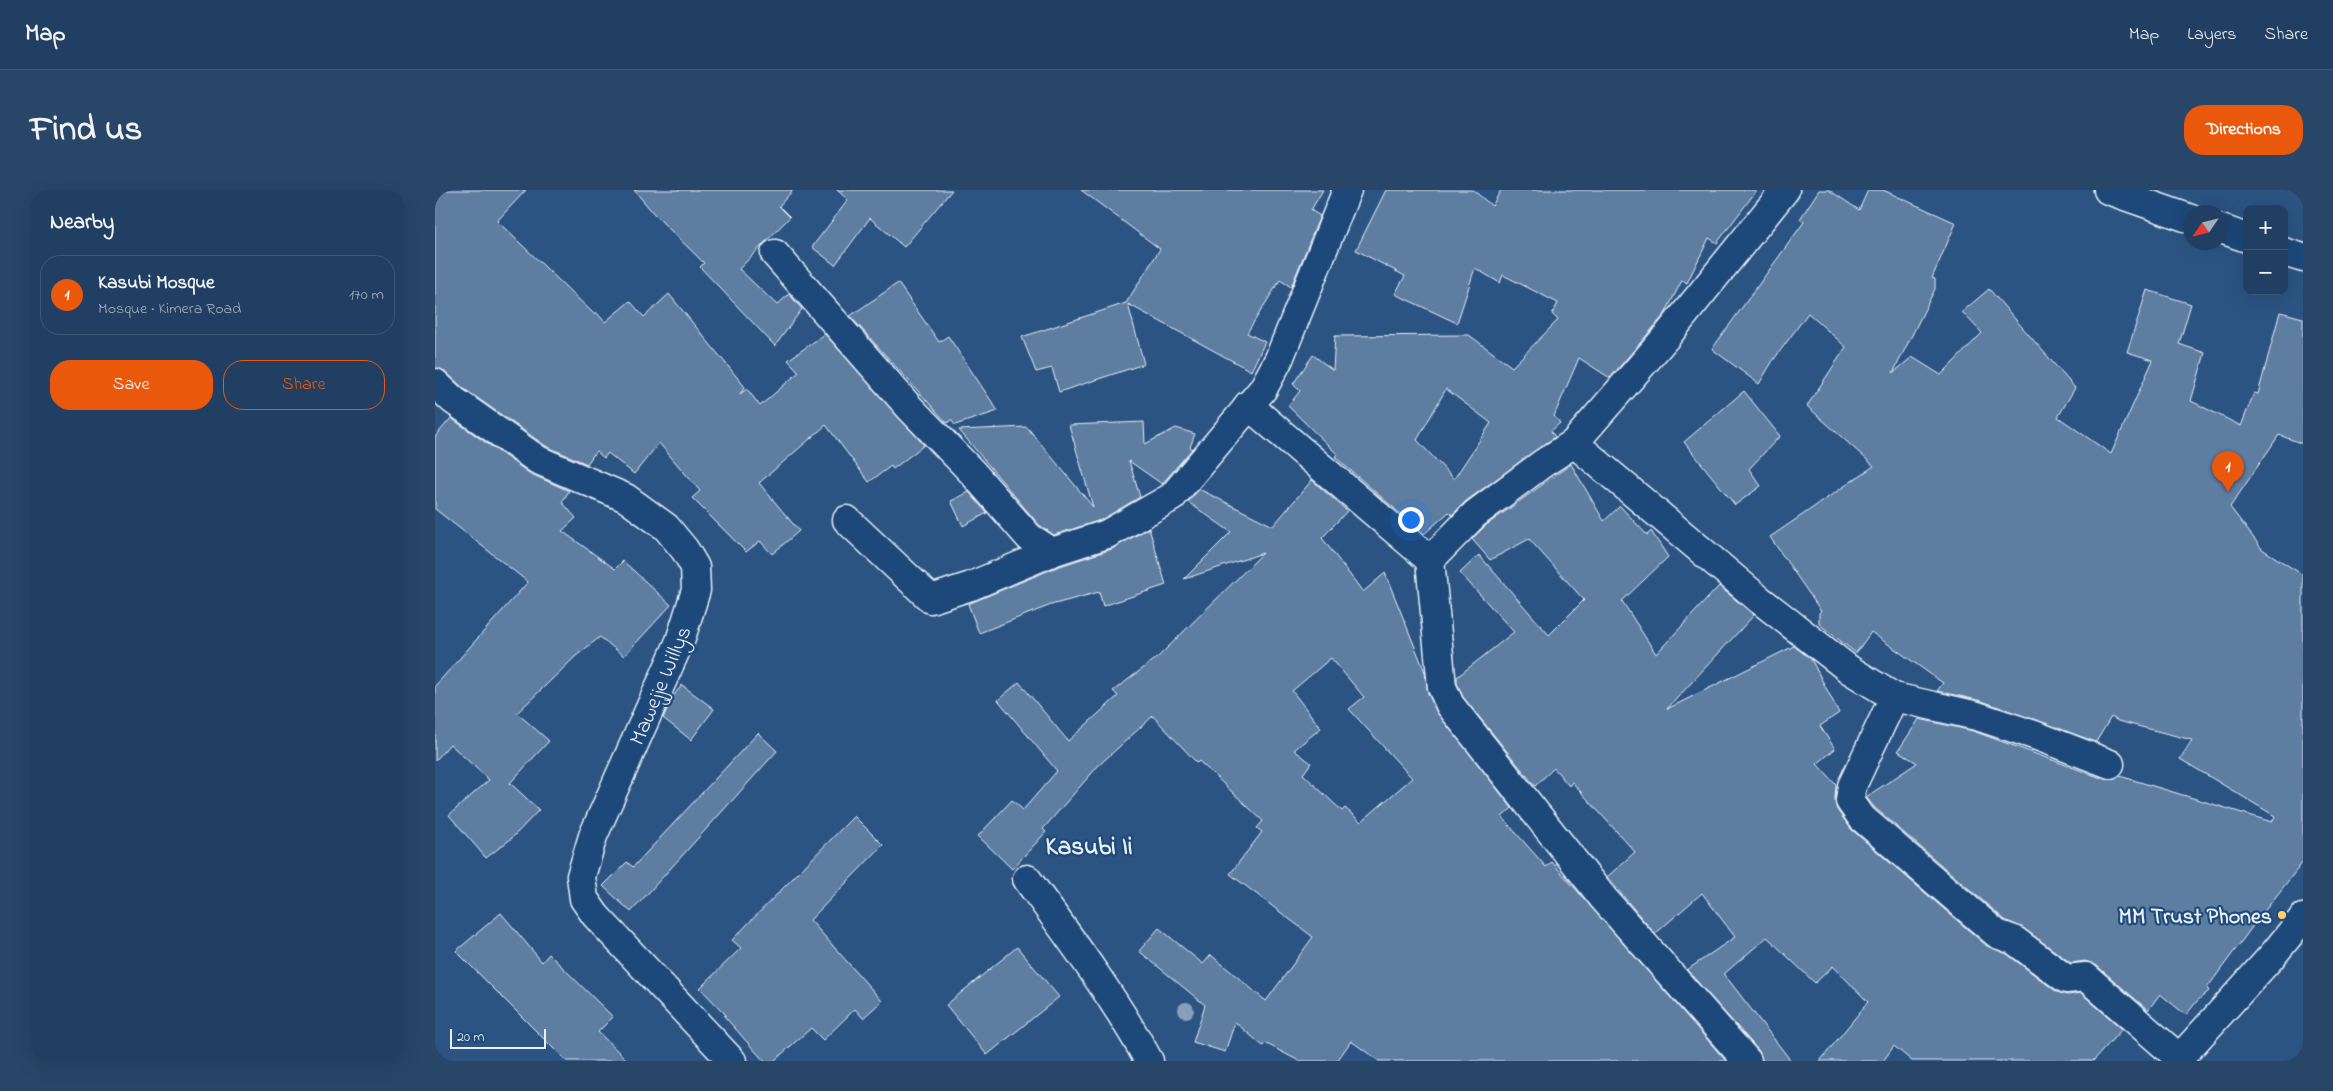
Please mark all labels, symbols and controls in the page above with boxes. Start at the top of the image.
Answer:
text: Map [25,17,66,52]
text: Map [2129,22,2159,48]
text: Layers [2187,22,2237,48]
text: Share [2265,22,2308,48]
text: Find us [30,105,142,156]
button: Directions [2184,105,2303,155]
north arrow [2183,205,2228,250]
map controls [2243,205,2288,295]
button: + [2243,205,2288,250]
text: Nearby [50,208,114,238]
button: − [2243,250,2288,295]
text: Kasubi Mosque [98,270,214,297]
text: 1 [64,283,70,307]
text: 170 m [349,283,384,307]
text: Mosque · Kimera Road [98,297,241,321]
button: Save [50,360,213,410]
button: Share [223,360,385,410]
pin: 1 [2212,451,2244,492]
your location [1398,507,1424,533]
street label: Mawejje Willys [622,622,702,751]
district label: Kasubi Ii [1046,830,1132,866]
place label: MM Trust Phones [2119,902,2272,934]
marker: MM Trust Phones [2276,909,2288,921]
scale bar [450,1026,546,1049]
text: 20 m [457,1027,484,1048]

